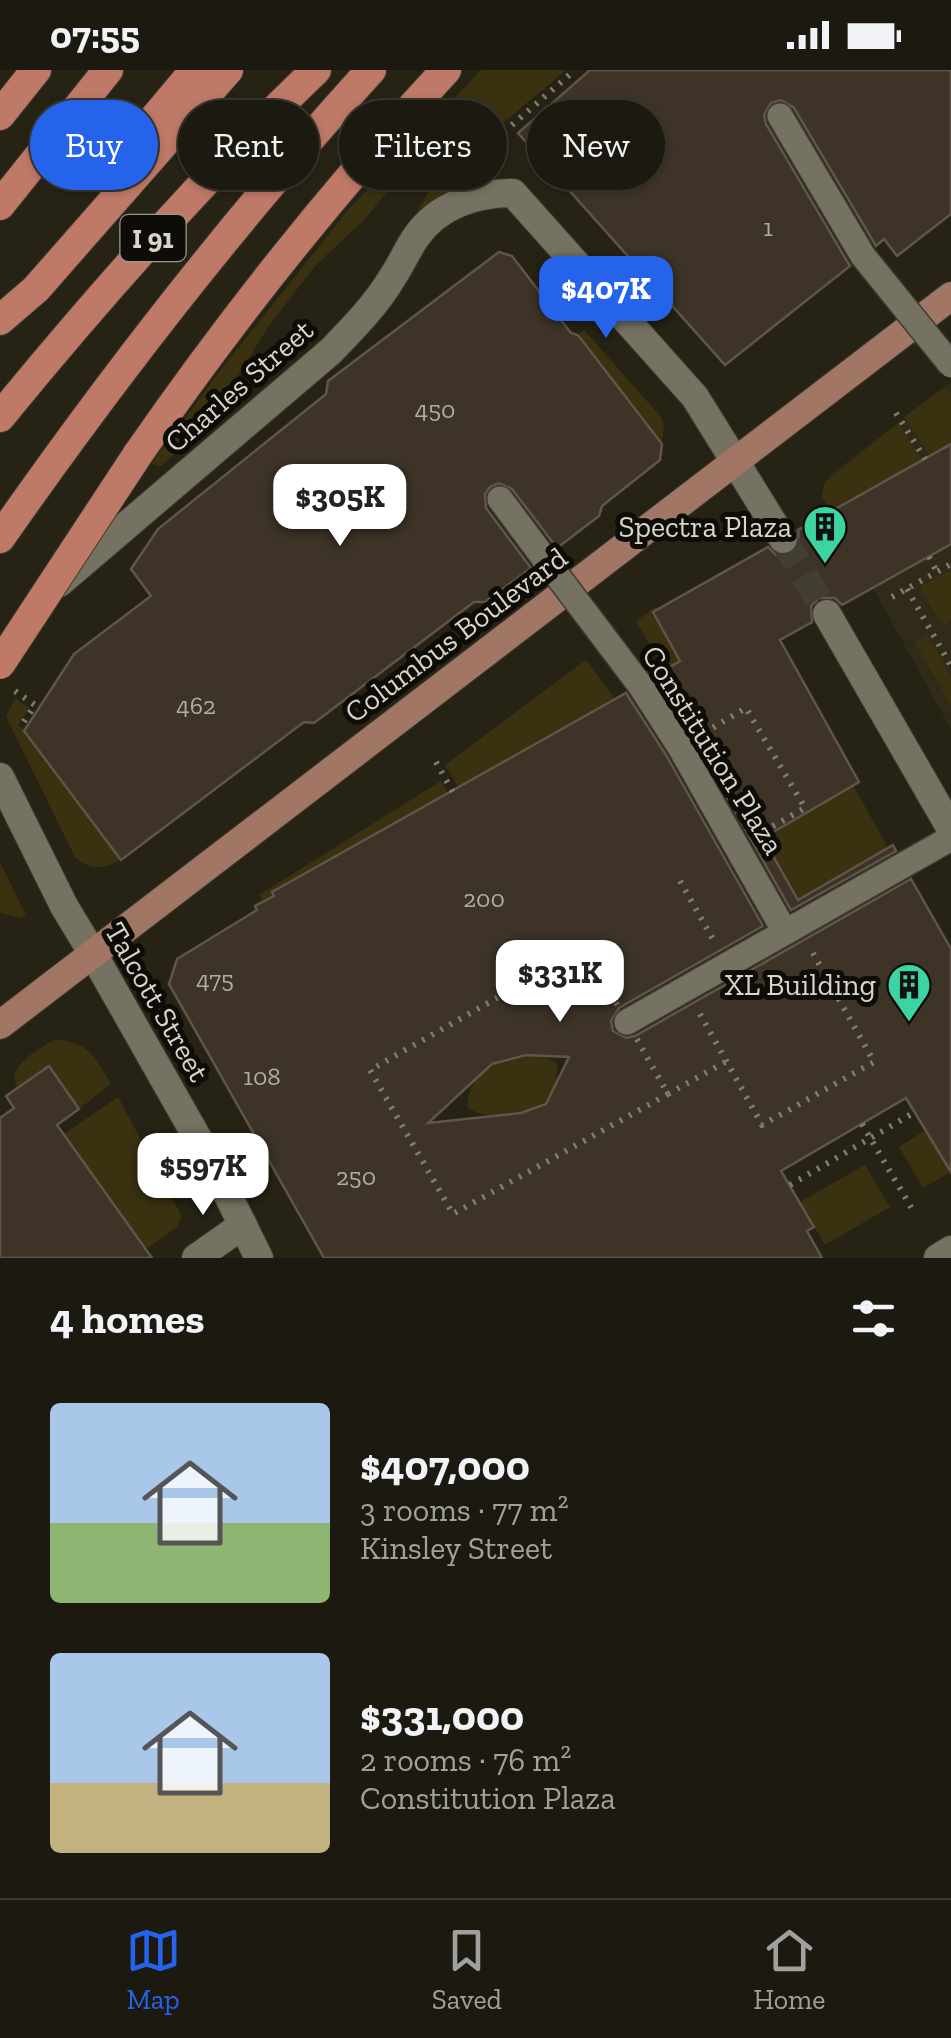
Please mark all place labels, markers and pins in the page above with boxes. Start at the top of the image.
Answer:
pin: $407K [536,256,676,341]
pin: $305K [270,464,410,549]
building icon: Spectra Plaza [802,504,848,565]
place label: Spectra Plaza [618,509,792,545]
pin: $331K [490,940,630,1025]
building icon: XL Building [886,962,932,1023]
place label: XL Building [725,967,876,1003]
pin: $597K [133,1133,273,1218]

